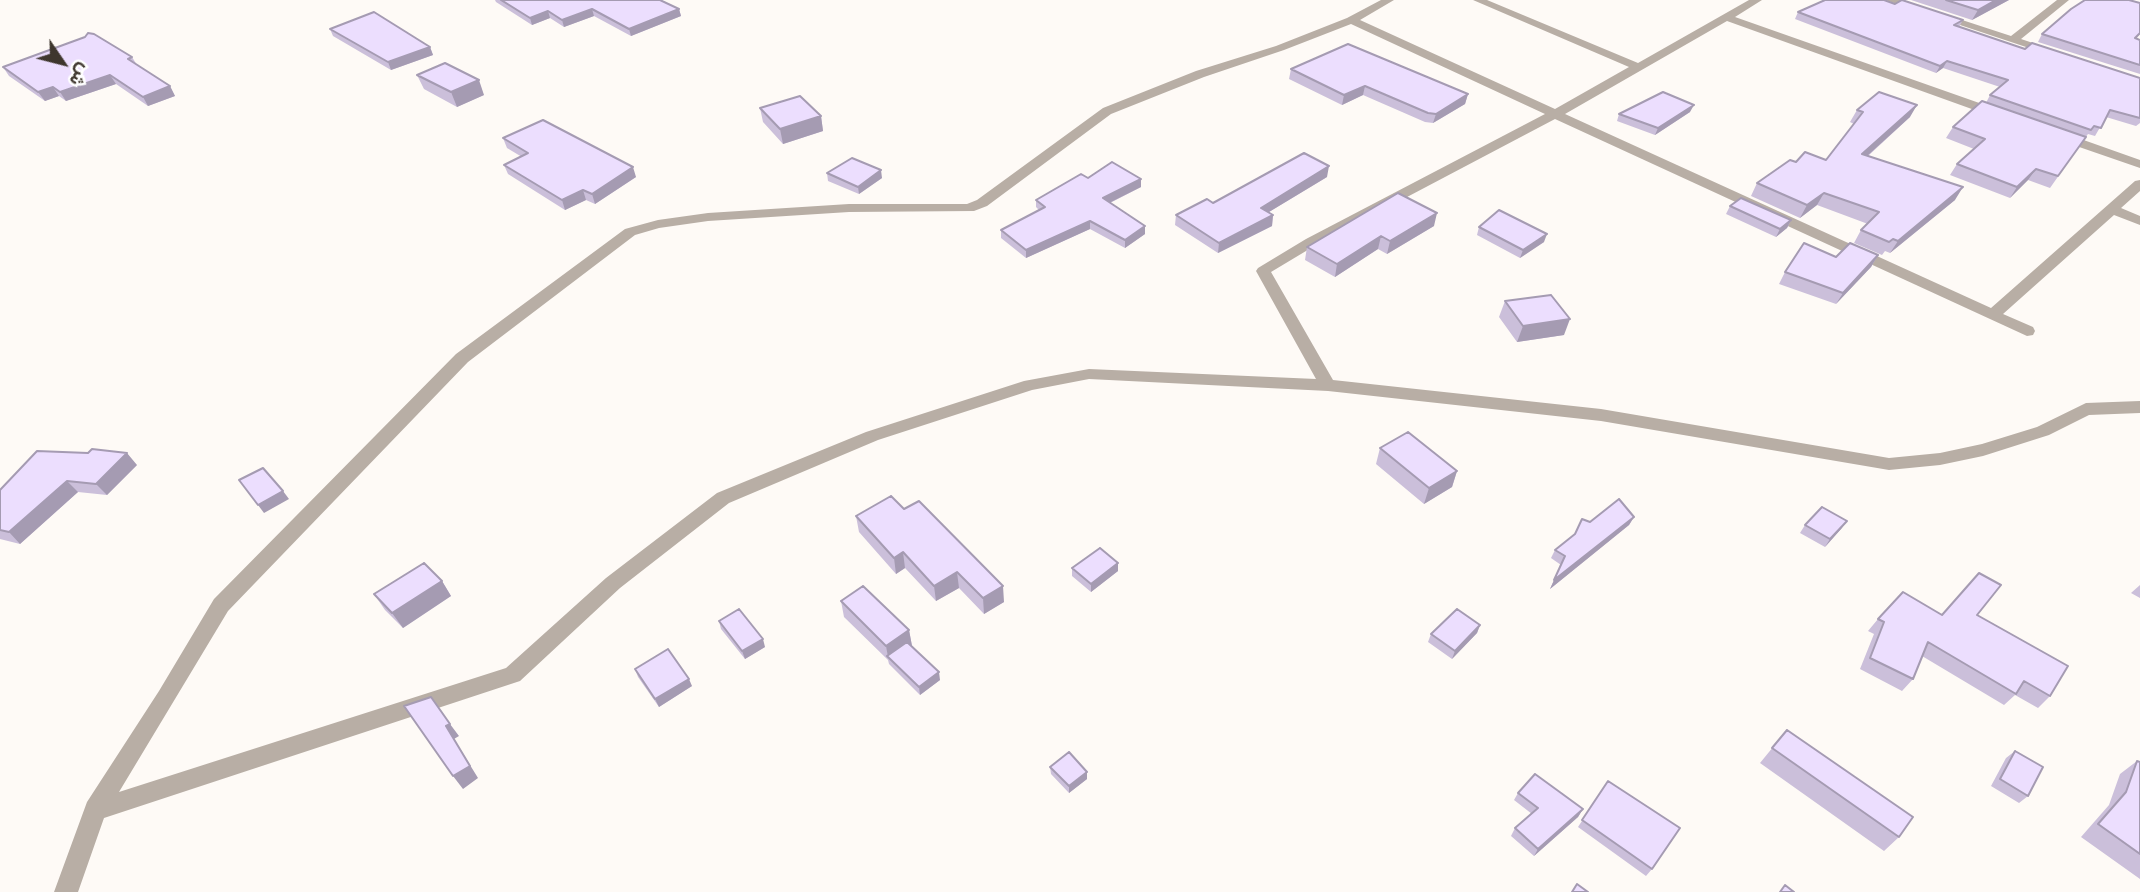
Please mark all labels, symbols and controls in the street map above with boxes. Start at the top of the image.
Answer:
north arrow [28,28,98,98]
text: ش [65,59,97,91]

